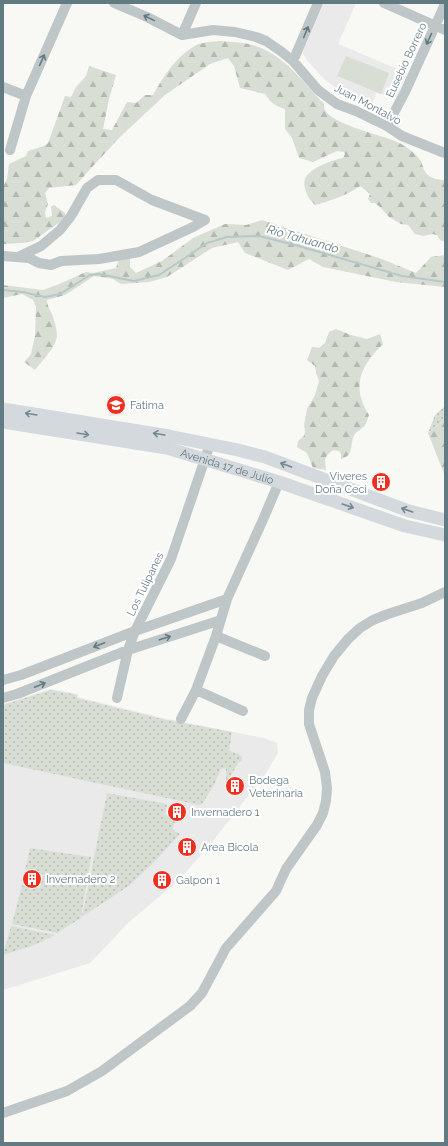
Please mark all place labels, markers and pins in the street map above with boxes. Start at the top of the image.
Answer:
school or university icon: Fatima [105,394,127,416]
place label: Fatima [130,399,164,412]
place label: Viveres Doña Ceci [315,470,367,496]
building icon: Viveres Doña Ceci [370,471,392,493]
place label: Bodega Veterinaria [249,774,303,800]
building icon: Bodega Veterinaria [224,775,246,797]
building icon: Invernadero 1 [166,801,188,823]
place label: Invernadero 1 [191,806,260,819]
building icon: Area Bicola [176,836,198,858]
place label: Area Bicola [201,841,259,854]
building icon: Invernadero 2 [21,868,43,890]
building icon: Galpon 1 [151,869,173,891]
place label: Invernadero 2 [46,873,116,886]
place label: Galpon 1 [176,874,220,887]

